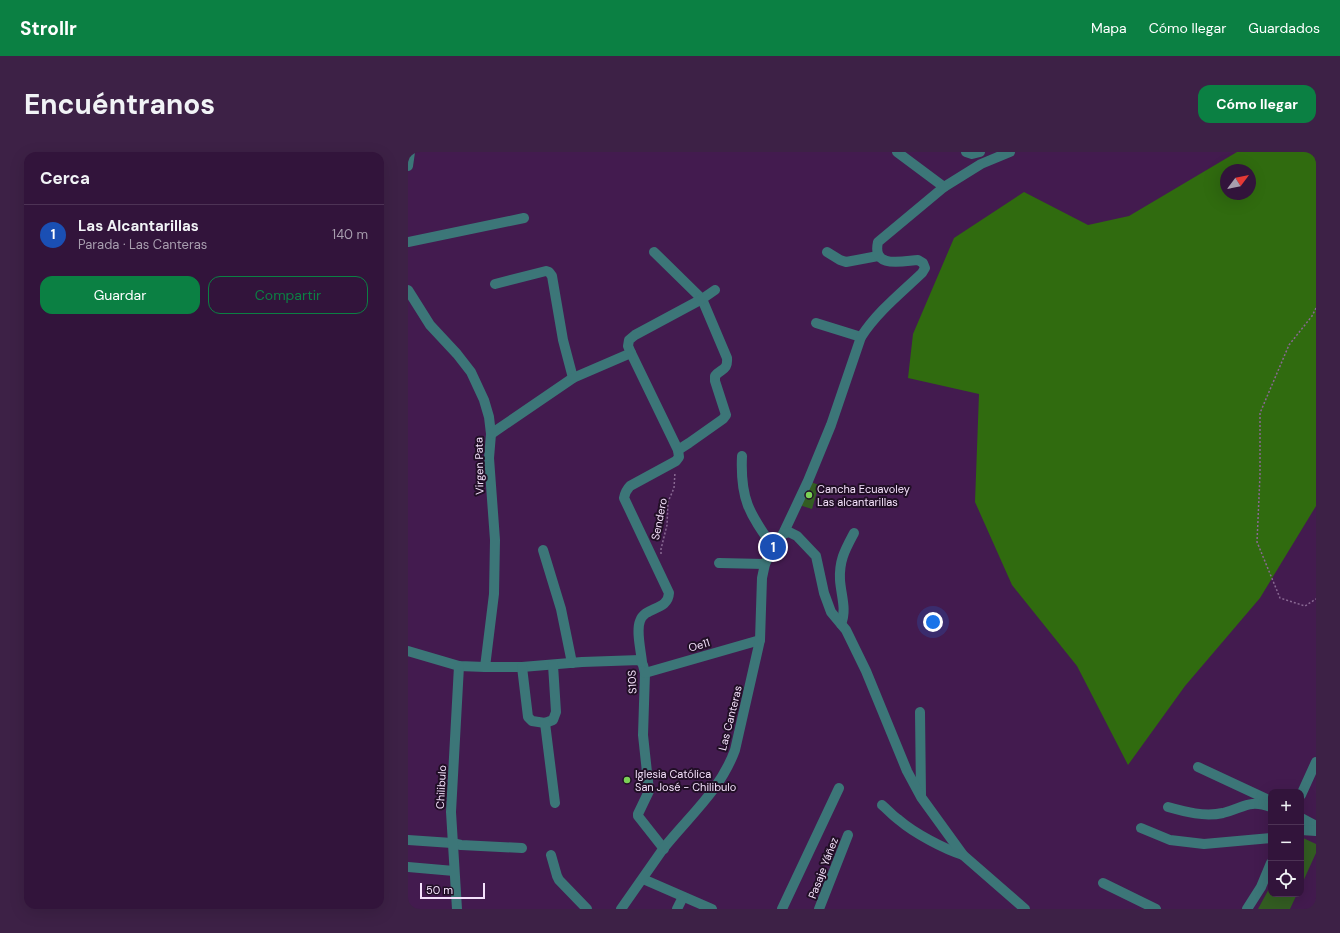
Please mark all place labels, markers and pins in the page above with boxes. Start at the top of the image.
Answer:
place label: Cancha Ecuavoley Las alcantarillas [817,482,910,509]
marker: Cancha Ecuavoley Las alcantarillas [804,490,814,500]
pin: 1 [760,532,786,562]
place label: Iglesia Católica San José - Chilibulo [635,767,736,794]
marker: Iglesia Católica San José - Chilibulo [622,775,632,785]

